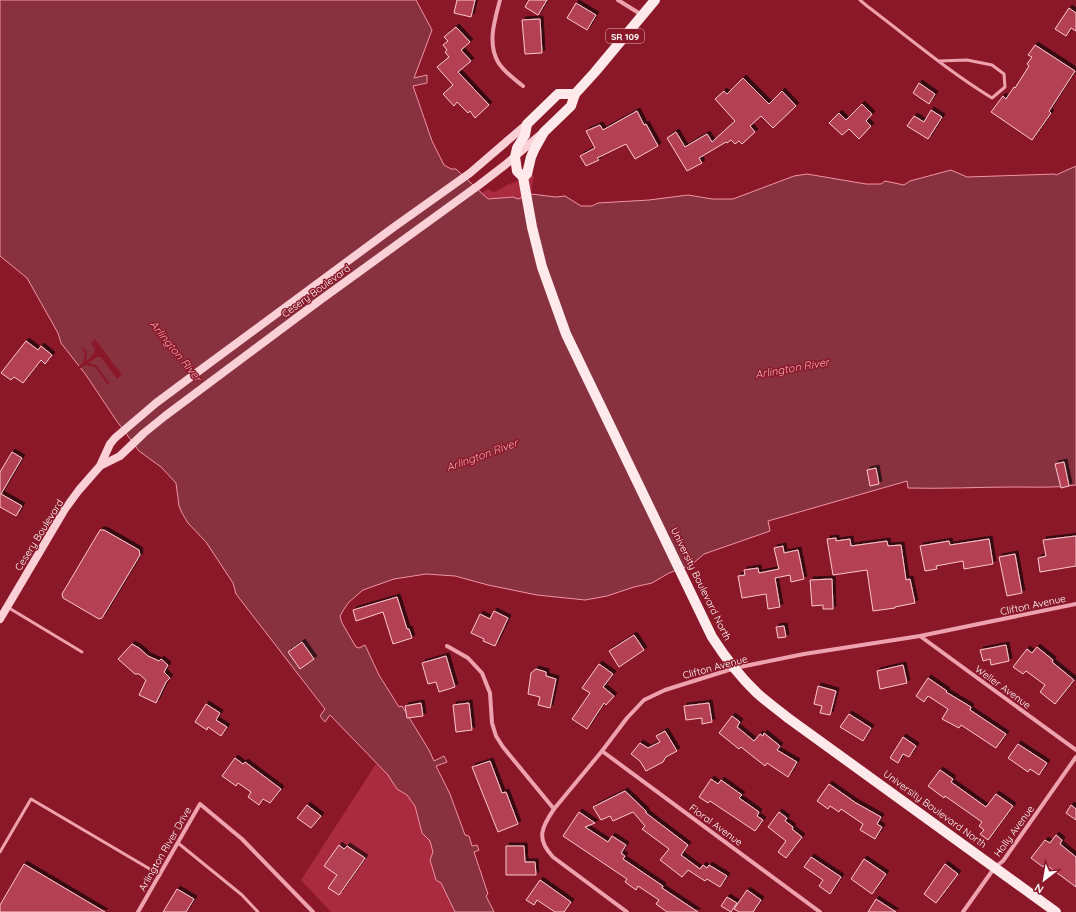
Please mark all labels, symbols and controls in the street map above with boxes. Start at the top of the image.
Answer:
road number: SR 109 [606,29,644,43]
street label: Cesery Boulevard [279,262,353,320]
water label: Arlington River [147,317,206,386]
water label: Arlington River [754,354,832,381]
water label: Arlington River [444,435,521,474]
street label: Cesery Boulevard [12,497,66,573]
street label: University Boulevard North [668,525,734,643]
street label: Clifton Avenue [999,592,1067,618]
street label: Clifton Avenue [681,652,749,682]
street label: Weller Avenue [972,662,1034,712]
street label: University Boulevard North [881,767,989,851]
street label: Floral Avenue [687,801,746,849]
street label: Holly Avenue [991,803,1037,859]
street label: Arlington River Drive [136,804,195,893]
north arrow [1024,860,1064,900]
text: N [1032,880,1046,897]

